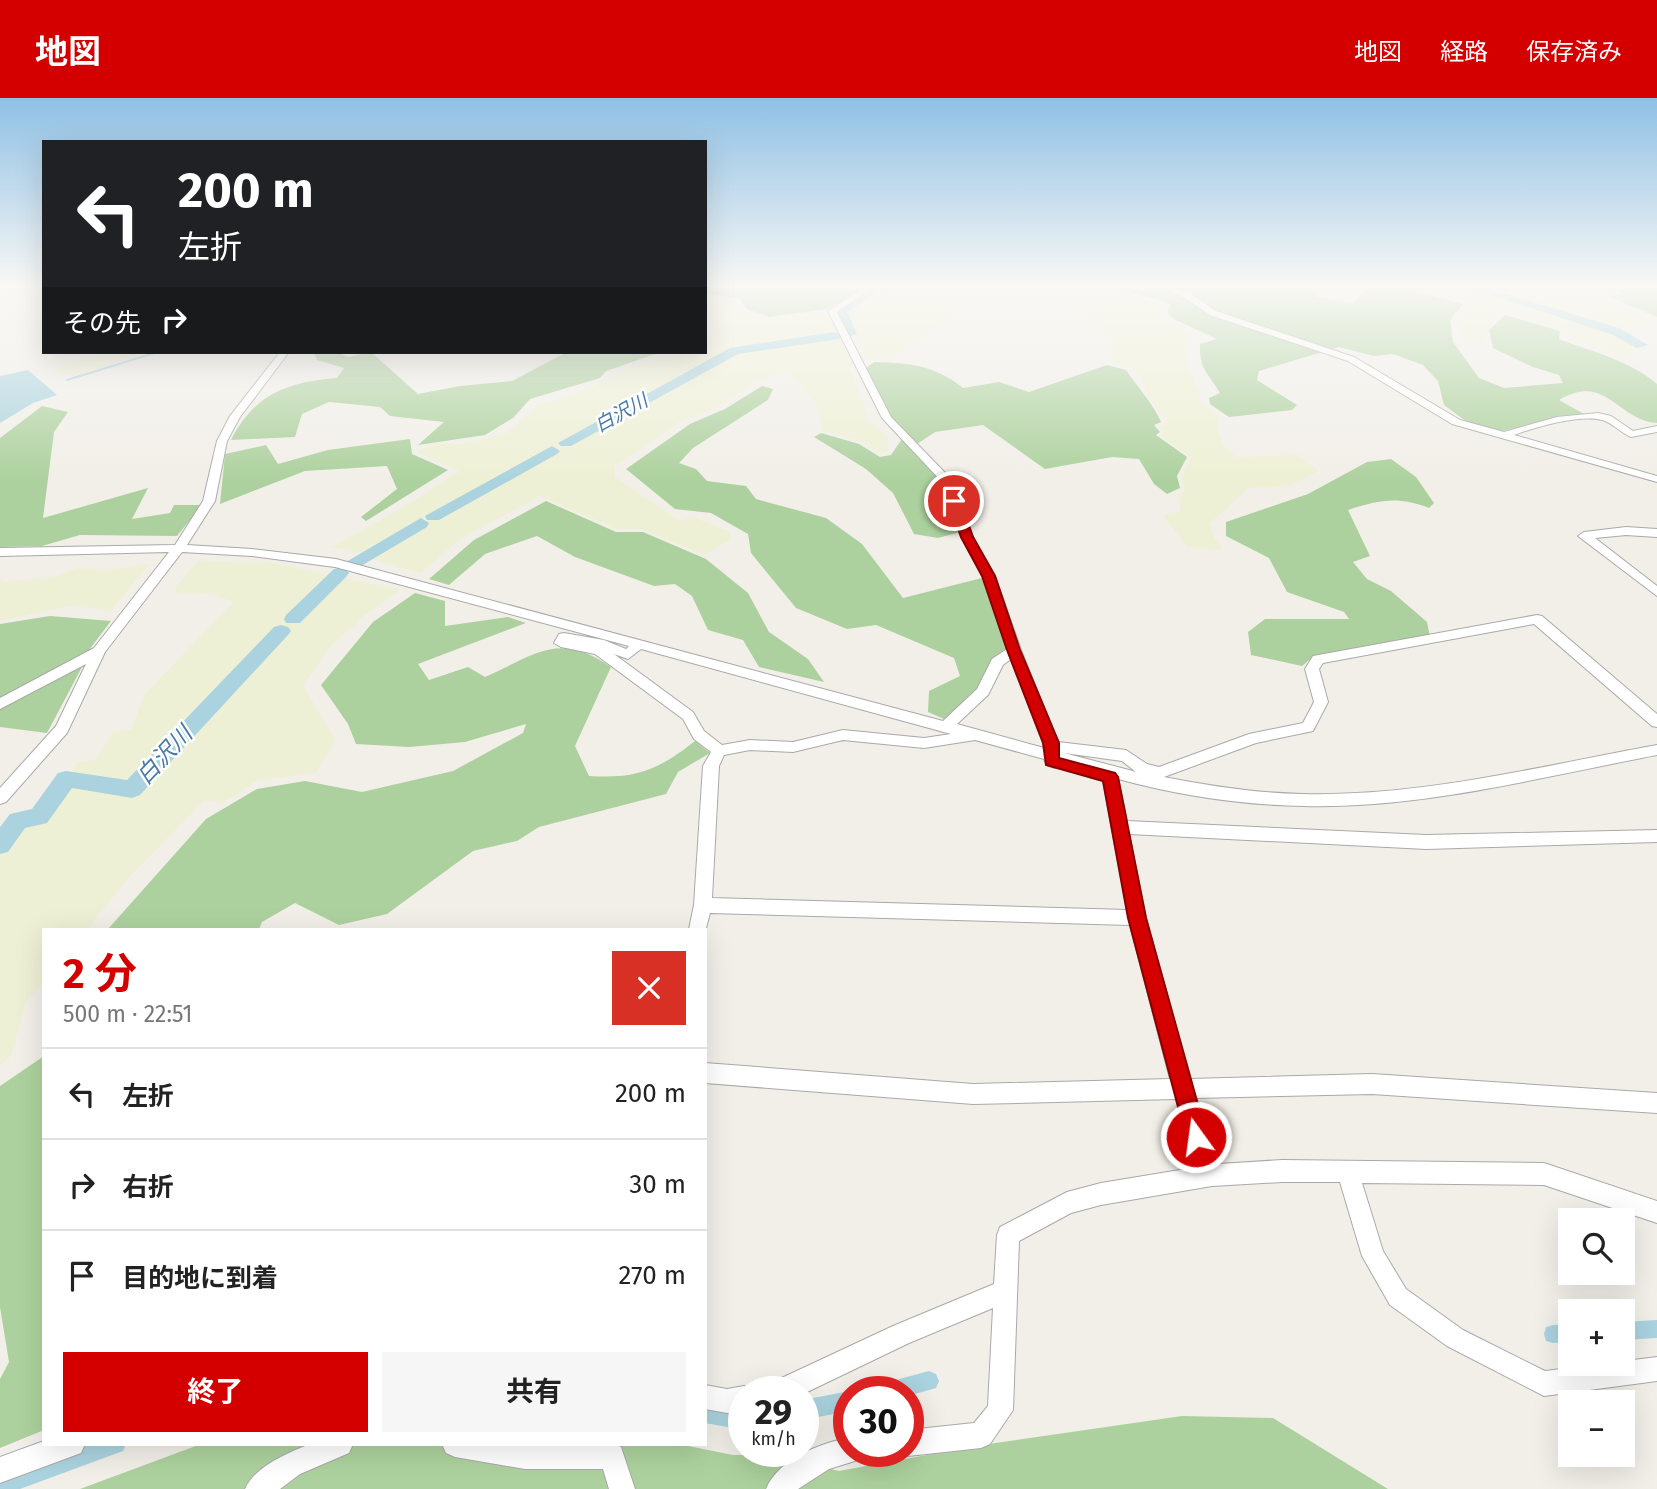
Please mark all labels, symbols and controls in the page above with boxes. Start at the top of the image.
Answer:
text: 地図 [35,32,101,72]
text: 地図 [1354,38,1402,66]
text: 経路 [1440,38,1488,66]
text: 保存済み [1526,38,1622,66]
text: 200 m [178,161,314,220]
icon: left [63,168,154,259]
text: 左折 [178,228,242,266]
icon: right [155,301,193,339]
text: その先 [63,308,141,339]
water label: 白沢川 [590,388,653,437]
pin [924,471,984,531]
icon: arrive [935,482,973,520]
water label: 白沢川 [130,718,200,790]
text: 2 分 [63,949,137,999]
button: close [612,951,686,1025]
text: 500 m · 22:51 [63,1000,192,1028]
icon: left [63,1075,101,1113]
text: 200 m [615,1078,686,1109]
text: 左折 [122,1081,174,1112]
position arrow [1159,1100,1233,1174]
icon: right [63,1166,101,1204]
text: 30 m [629,1169,686,1200]
text: 右折 [122,1172,174,1203]
map controls [1558,1208,1635,1467]
button: search [1558,1208,1635,1285]
icon: arrive [63,1257,101,1295]
text: 270 m [618,1260,686,1291]
text: 目的地に到着 [122,1263,278,1294]
button: + [1558,1299,1635,1376]
button: 終了 [63,1352,368,1432]
button: 共有 [382,1352,686,1432]
speed limit sign: 30 [833,1376,924,1467]
button: − [1558,1390,1635,1467]
text: 29 [755,1391,792,1433]
text: km/h [751,1428,796,1450]

